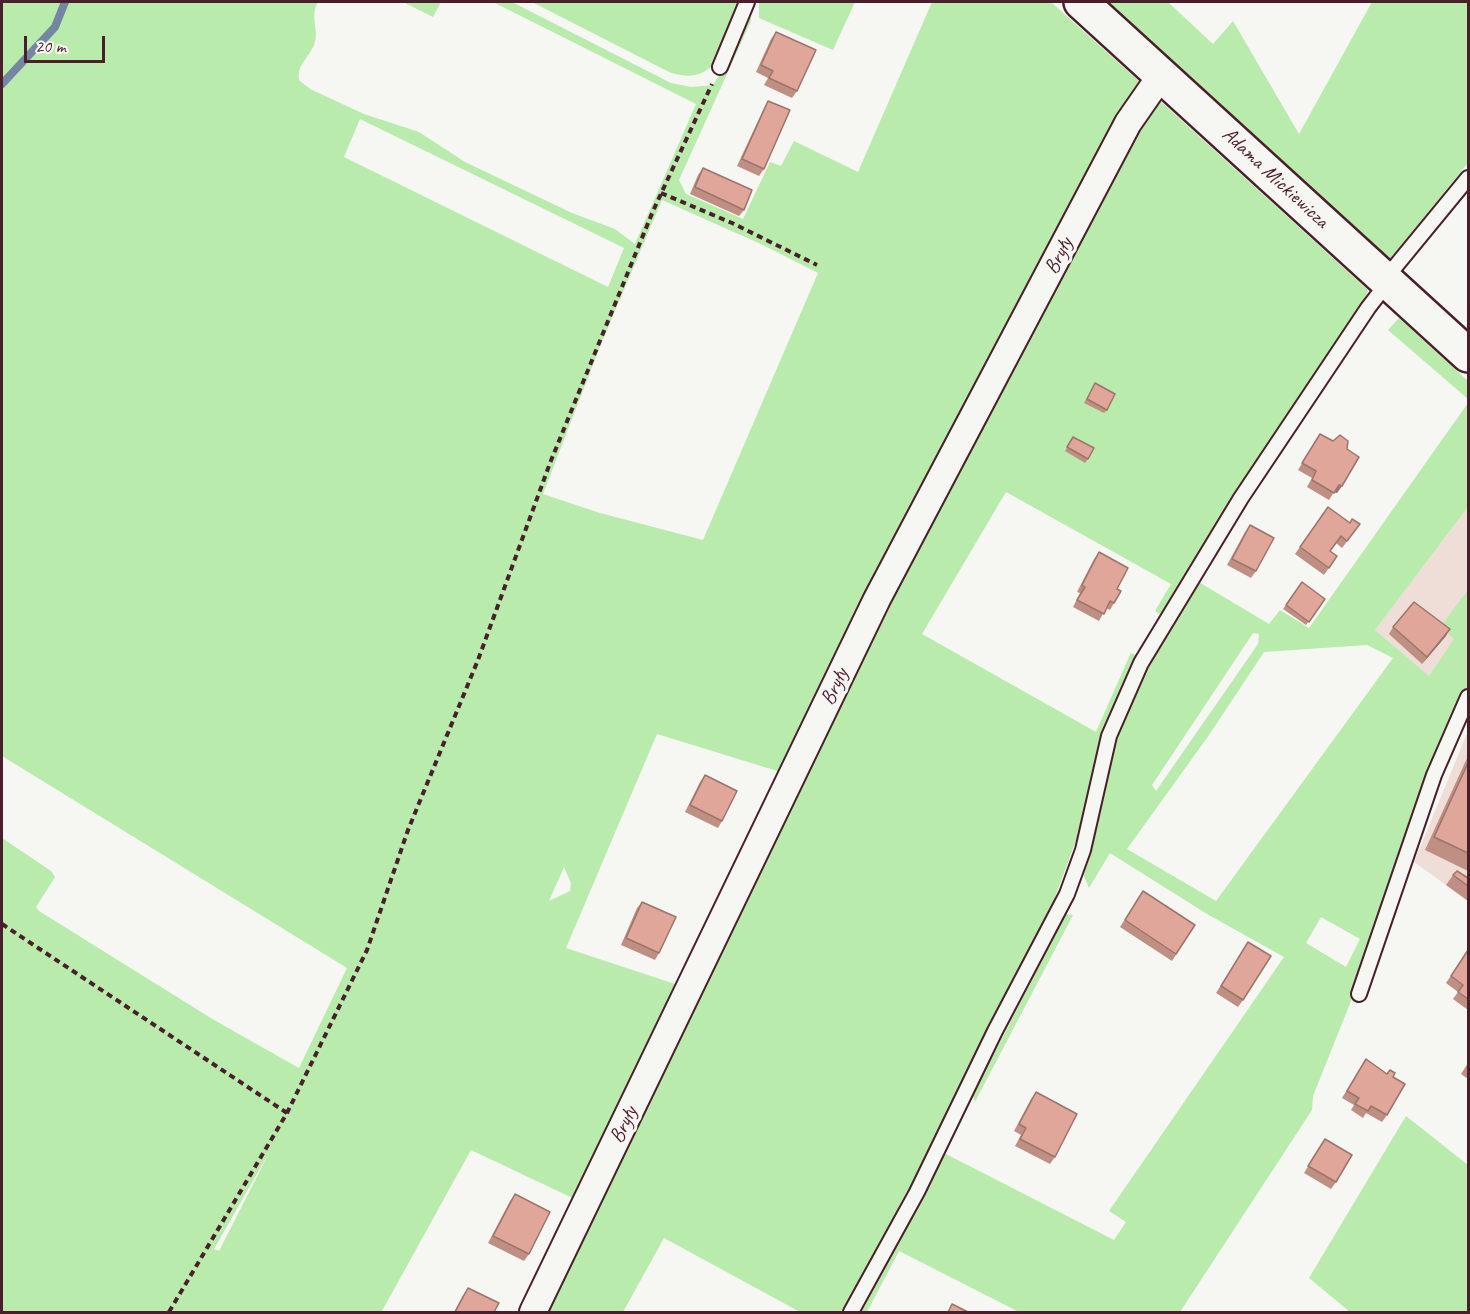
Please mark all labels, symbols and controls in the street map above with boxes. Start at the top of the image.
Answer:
scale bar [27,24,108,62]
text: 20 m [35,35,66,57]
street label: Adama Mickiewicza [1216,122,1334,234]
street label: Bryły [1039,234,1079,278]
street label: Bryły [816,665,854,709]
street label: Bryły [604,1103,644,1147]

